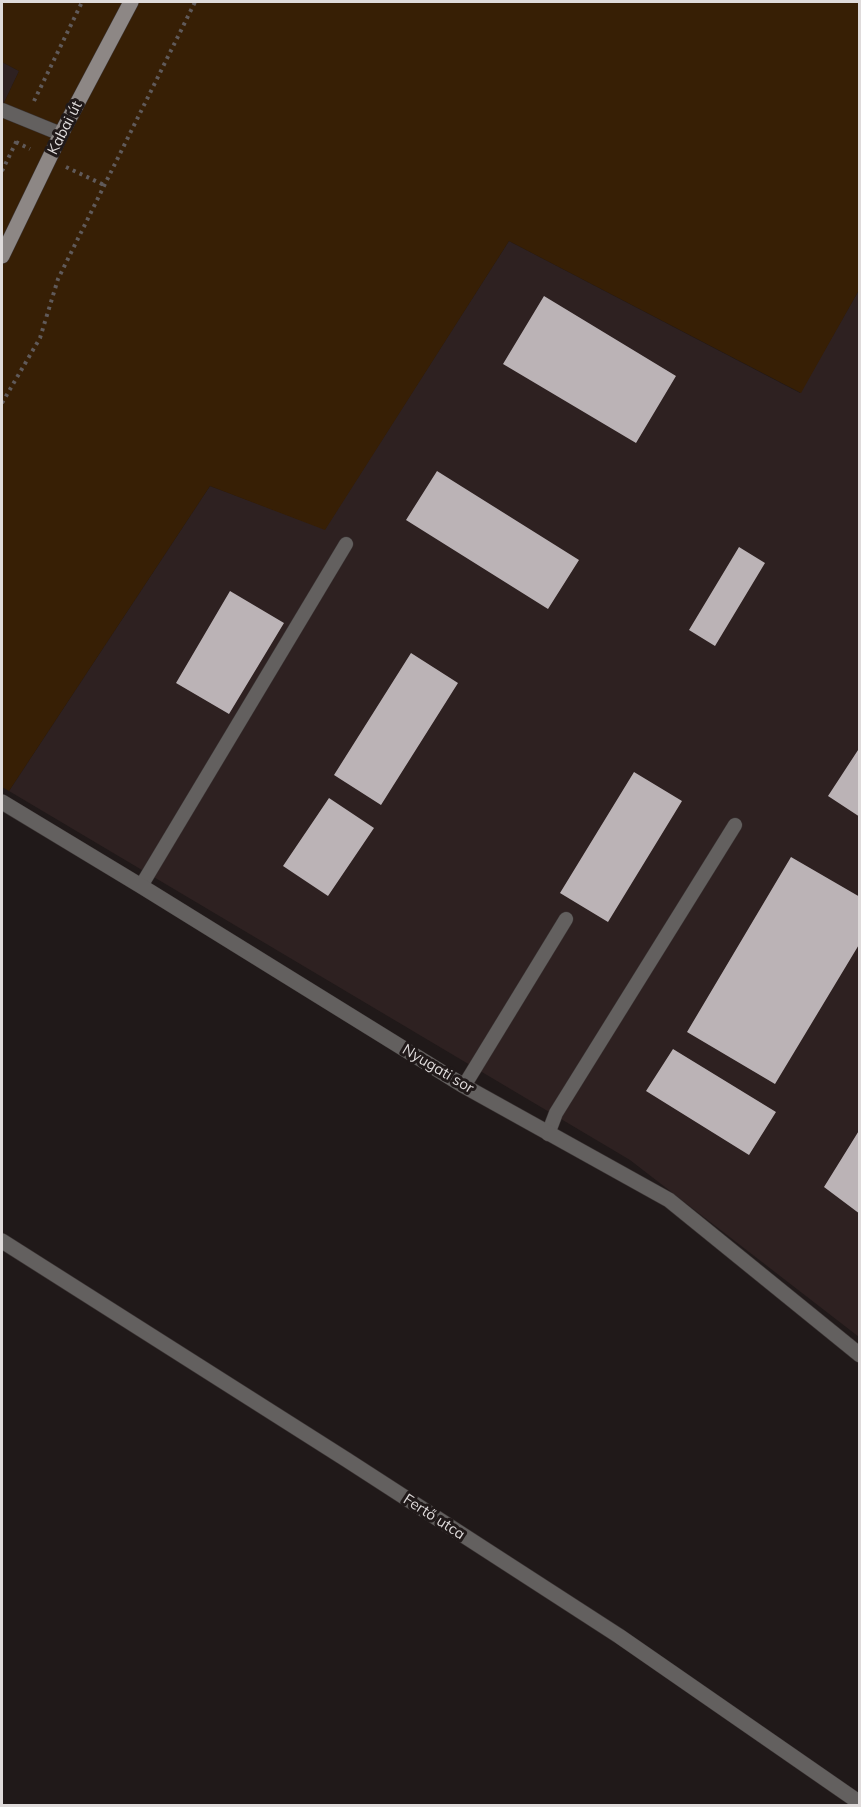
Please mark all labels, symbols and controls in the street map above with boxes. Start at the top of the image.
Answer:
street label: Kabai út [44,98,86,158]
street label: Nyugati sor [399,1041,477,1097]
street label: Fertő utca [400,1490,468,1544]

